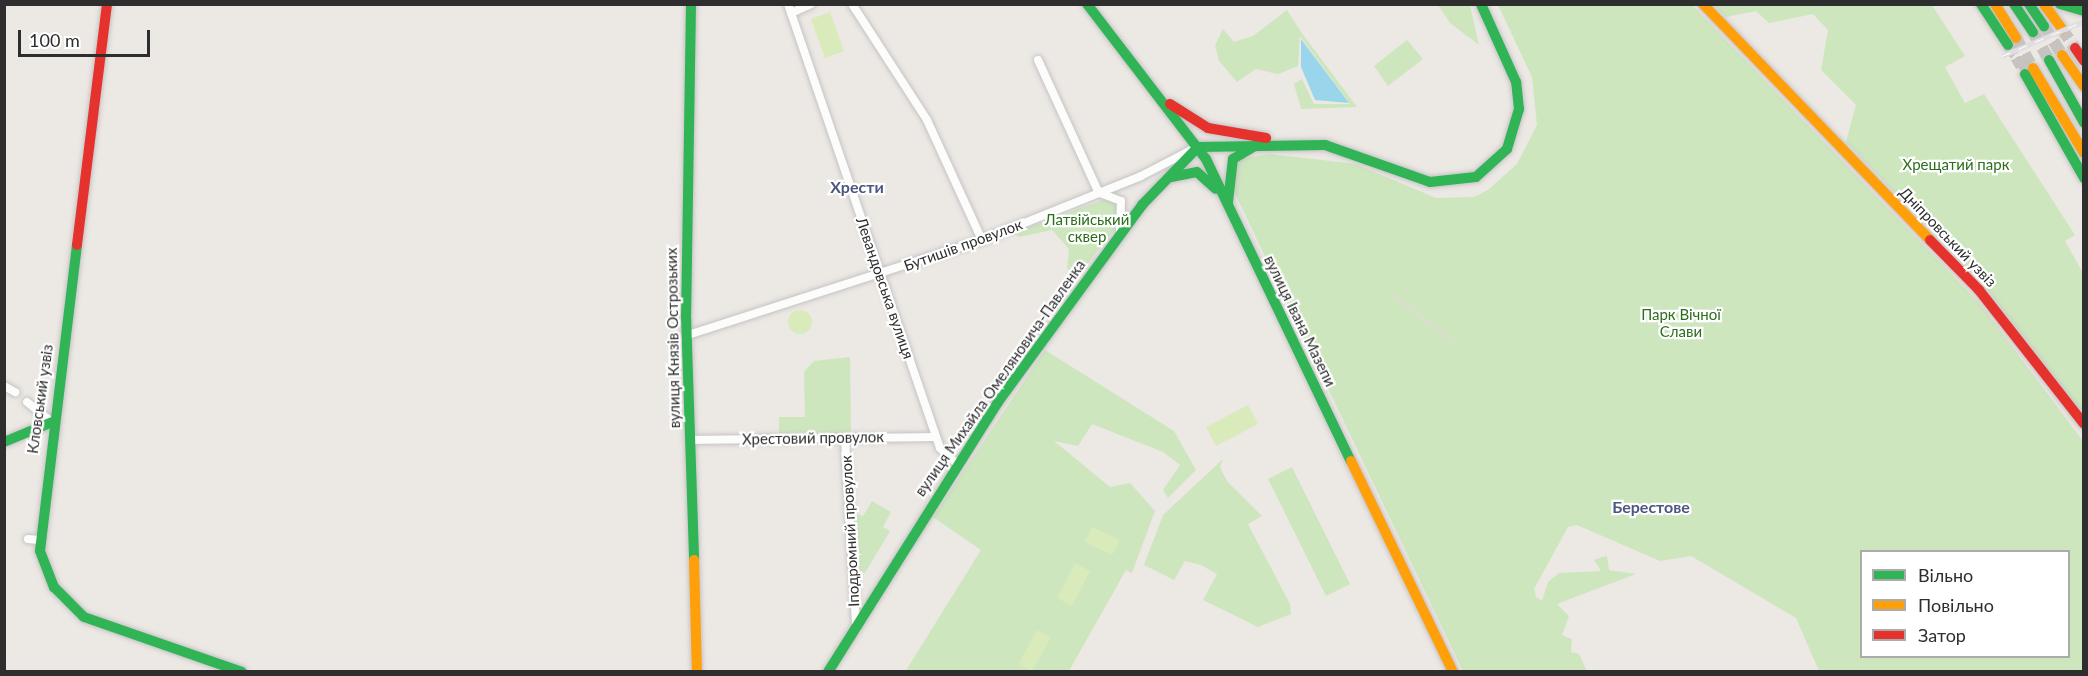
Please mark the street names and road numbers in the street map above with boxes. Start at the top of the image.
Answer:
street label: Дніпровський узвіз [1896,183,2000,291]
street label: Левандовська вулиця [852,215,918,361]
street label: Бутишів провулок [901,215,1025,275]
street label: вулиця Князів Острозьких [662,248,684,428]
street label: вулиця Івана Мазепи [1260,253,1340,389]
street label: вулиця Михайла Омеляновича-Павленка [911,256,1089,500]
street label: Кловський узвіз [23,343,57,455]
street label: Хрестовий провулок [742,428,884,448]
street label: Іподромний провулок [837,455,863,607]

